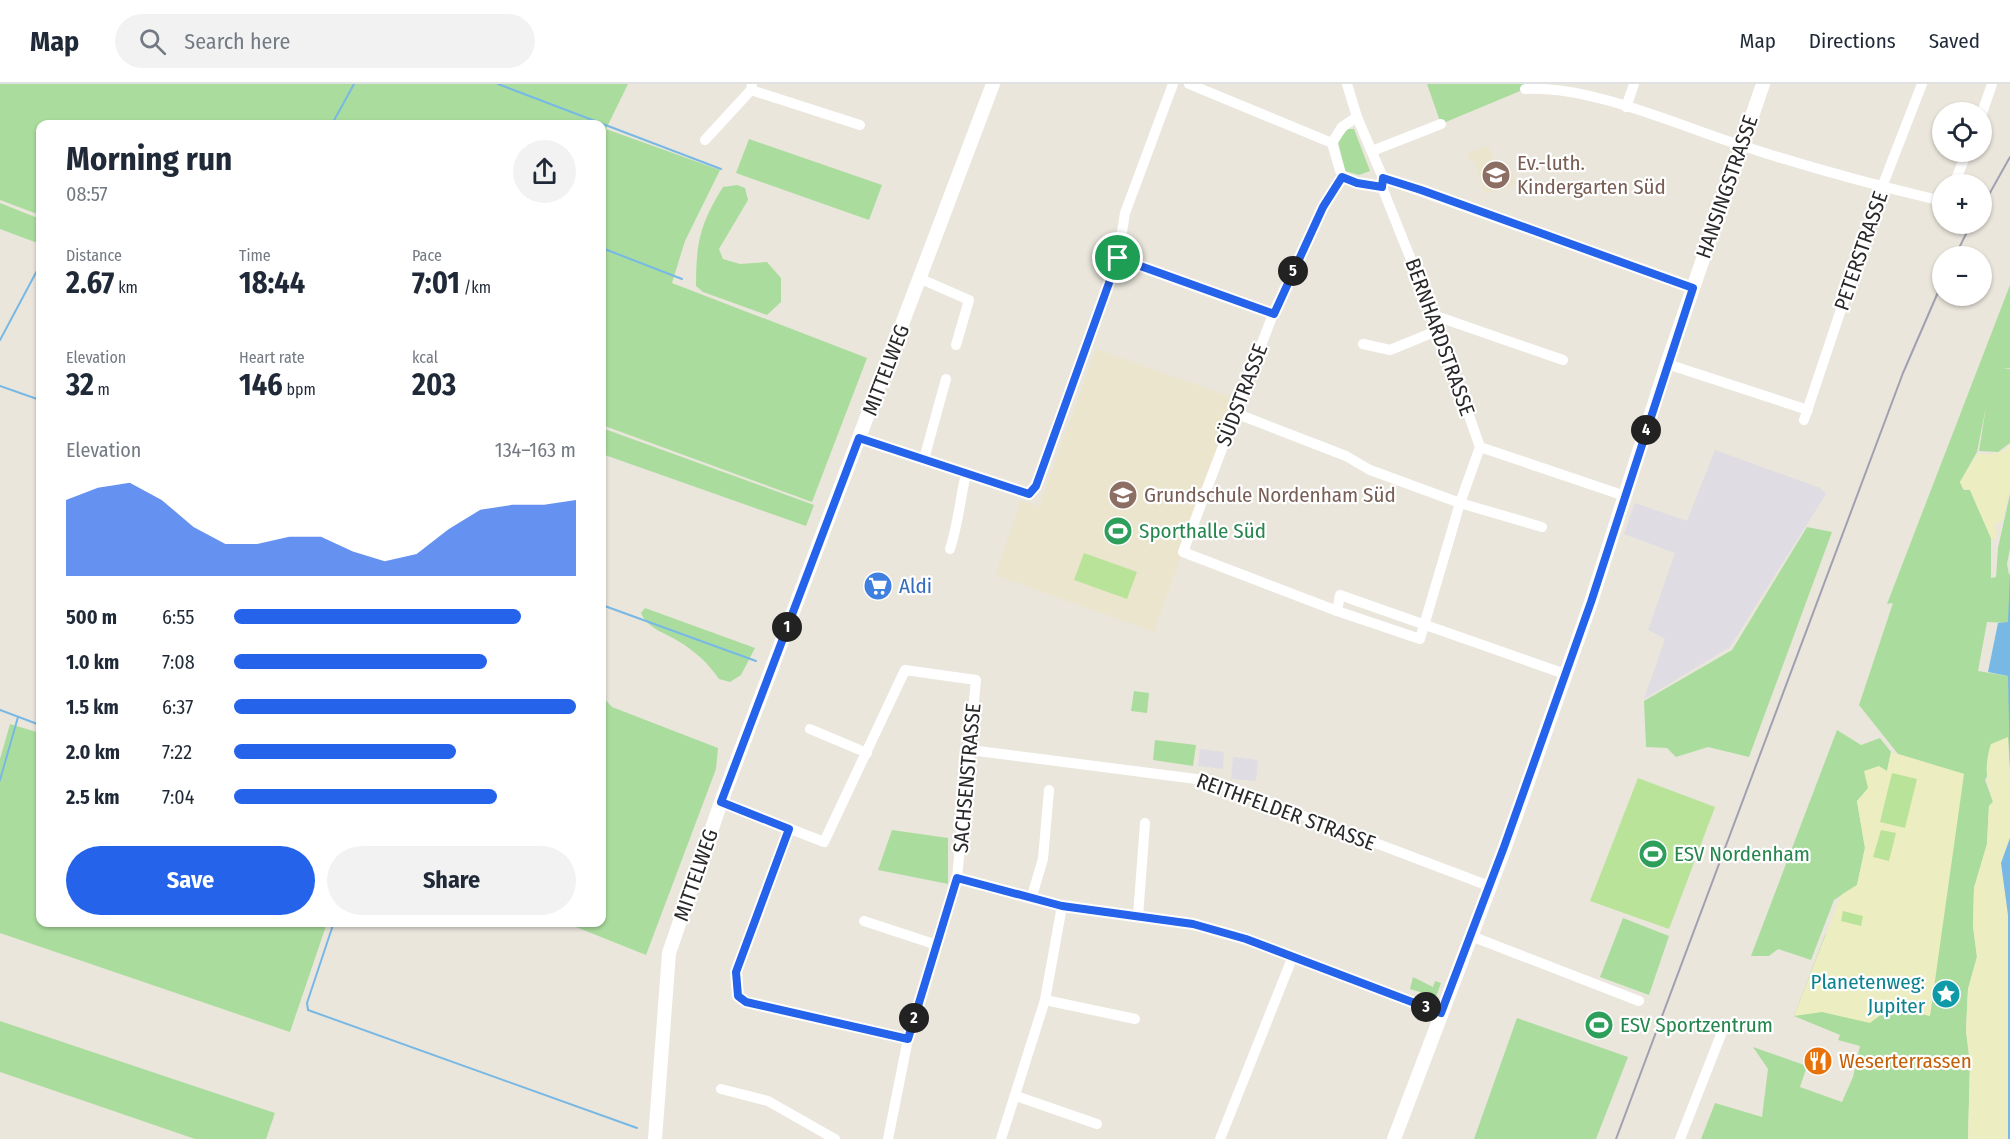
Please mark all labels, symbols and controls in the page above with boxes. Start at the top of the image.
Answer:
search box [115,14,535,68]
text: Map [30,25,79,58]
icon: search [136,25,169,58]
text: Search here [184,28,290,55]
text: Map [1739,28,1776,54]
text: Directions [1809,28,1896,54]
text: Saved [1929,28,1980,54]
map controls [1932,102,1992,306]
button: locate [1932,102,1992,162]
street label: HANSINGSTRASSE [1690,112,1764,262]
text: Morning run [66,139,232,179]
button: share [513,140,576,203]
place label: Ev.-luth. Kindergarten Süd [1517,150,1666,200]
school or university icon: Ev.-luth. Kindergarten Süd [1480,159,1512,191]
button: + [1932,174,1992,234]
text: 08:57 [66,182,108,206]
street label: PETERSTRASSE [1828,188,1894,314]
pin [1092,232,1143,283]
icon: arrive [1101,241,1134,274]
text: Distance [66,246,122,265]
text: Time [239,246,271,265]
text: Pace [412,246,442,265]
button: − [1932,246,1992,306]
street label: BERNHARDSTRASSE [1399,255,1481,419]
pin: 5 [1278,256,1308,286]
text: 5 [1289,261,1297,280]
text: 2.67 [66,265,114,301]
text: 18:44 [239,265,305,301]
text: 7:01 [412,265,460,301]
text: km [114,278,138,297]
text: /km [460,278,491,297]
street label: MITTELWEG [857,321,915,419]
street label: SÜDSTRASSE [1211,340,1273,450]
text: Elevation [66,348,126,367]
text: Heart rate [239,348,305,367]
text: kcal [412,348,438,367]
text: 32 [66,367,94,403]
text: 146 [239,367,283,403]
text: 203 [412,367,456,403]
text: m [94,380,110,399]
text: bpm [283,380,316,399]
pin: 4 [1631,415,1661,445]
text: 4 [1642,420,1650,439]
text: Elevation [66,438,141,462]
text: 134–163 m [495,438,576,462]
school or university icon: Grundschule Nordenham Süd [1107,479,1139,511]
place label: Grundschule Nordenham Süd [1144,482,1396,508]
sports icon: Sporthalle Süd [1102,515,1134,547]
place label: Sporthalle Süd [1139,518,1266,544]
supermarket icon: Aldi [862,570,894,602]
place label: Aldi [899,573,932,599]
text: 500 m [66,605,117,629]
text: 6:55 [162,605,195,629]
pin: 1 [772,612,802,642]
text: 1 [784,617,790,636]
text: 1.0 km [66,650,119,674]
text: 7:08 [162,650,195,674]
text: 1.5 km [66,695,119,719]
text: 6:37 [162,695,193,719]
street label: SACHSENSTRASSE [948,702,987,854]
text: 2.0 km [66,740,120,764]
text: 7:22 [162,740,192,764]
street label: REITHFELDER STRASSE [1193,768,1379,857]
text: 2.5 km [66,785,119,809]
text: 7:04 [162,785,194,809]
street label: MITTELWEG [668,826,724,924]
sports icon: ESV Nordenham [1637,838,1669,870]
place label: ESV Nordenham [1674,841,1810,867]
button: Save [66,846,315,915]
button: Share [327,846,576,915]
place label: Planetenweg: Jupiter [1811,969,1926,1019]
place icon: Planetenweg: Jupiter [1930,978,1962,1010]
pin: 3 [1411,992,1441,1022]
text: 3 [1422,997,1430,1016]
pin: 2 [899,1003,929,1033]
text: 2 [910,1008,918,1027]
sports icon: ESV Sportzentrum [1583,1009,1615,1041]
place label: ESV Sportzentrum [1620,1012,1773,1038]
restaurant icon: Weserterrassen [1802,1045,1834,1077]
place label: Weserterrassen [1839,1048,1972,1074]

